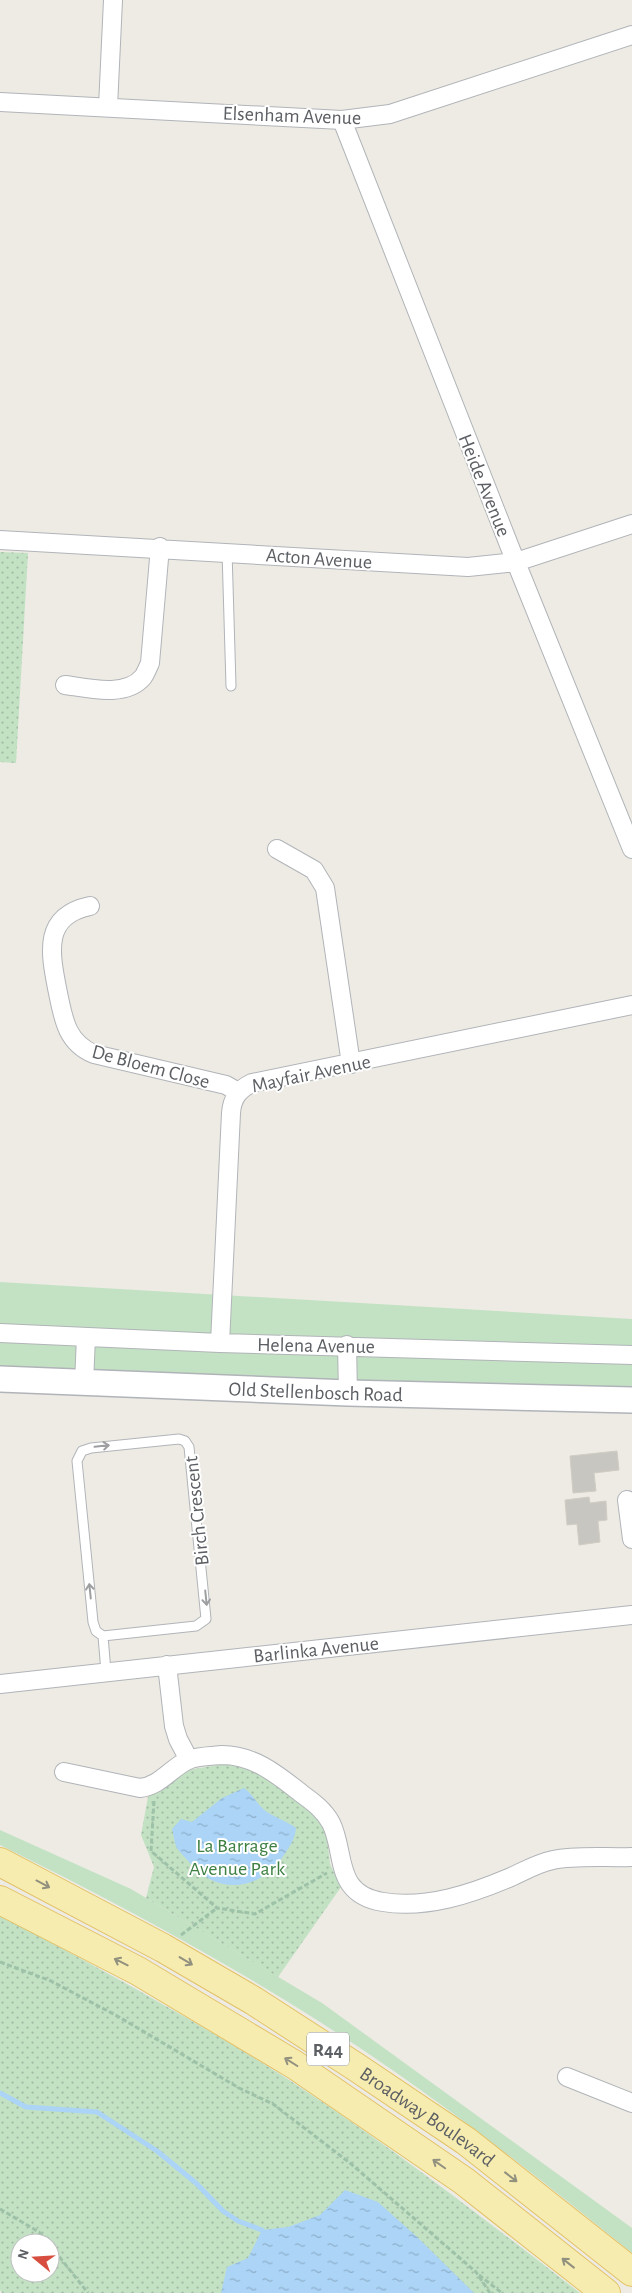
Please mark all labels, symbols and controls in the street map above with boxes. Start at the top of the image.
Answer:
street label: Elsenham Avenue [222,104,362,128]
street label: Heide Avenue [454,431,514,539]
street label: Acton Avenue [265,545,373,573]
street label: De Bloem Close [90,1042,212,1092]
street label: Mayfair Avenue [250,1052,373,1096]
street label: Helena Avenue [257,1335,375,1357]
street label: Old Stellenbosch Road [228,1379,403,1405]
one-way arrow [94,1442,110,1451]
street label: Birch Crescent [181,1454,213,1567]
one-way arrow [85,1583,95,1599]
one-way arrow [201,1590,210,1606]
street label: Barlinka Avenue [252,1633,380,1667]
park label: La Barrage Avenue Park [189,1836,285,1879]
one-way arrow [35,1880,50,1889]
one-way arrow [114,1957,129,1966]
one-way arrow [179,1957,193,1967]
road number: R44 [307,2032,349,2066]
one-way arrow [284,2057,298,2067]
street label: Broadway Boulevard [356,2064,498,2171]
one-way arrow [432,2159,446,2169]
one-way arrow [504,2171,517,2182]
north arrow [10,2233,60,2283]
text: N [15,2247,32,2261]
one-way arrow [562,2257,575,2268]

